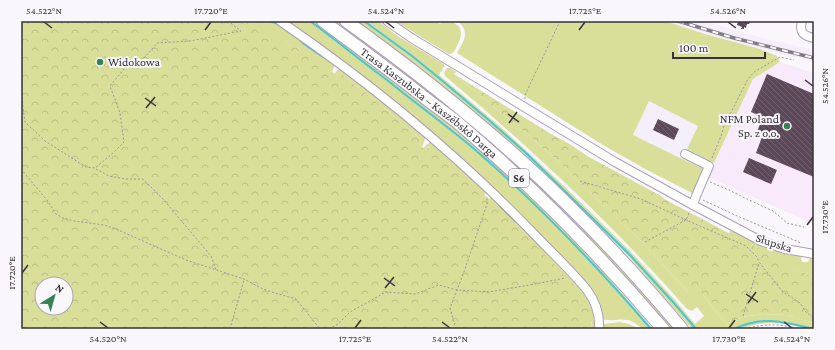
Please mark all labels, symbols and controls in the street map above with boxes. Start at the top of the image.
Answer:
text: 54.522°N [26,5,62,16]
text: 17.720°E [194,5,228,16]
text: 54.524°N [368,5,405,16]
text: 17.725°E [569,5,602,16]
text: 54.526°N [710,5,746,16]
scale bar [673,34,765,60]
text: 100 m [679,41,709,55]
street label: Trasa Kaszubska – Kaszëbskô Darga [358,44,501,162]
place label: Widokowa [108,55,161,69]
marker: Widokowa [95,57,105,67]
text: 54.526°N [819,68,830,104]
place label: NFM Poland Sp. z o.o. [720,112,780,140]
marker: NFM Poland Sp. z o.o. [782,121,792,131]
road number: S6 [509,169,529,187]
text: 17.730°E [819,200,830,234]
street label: Słupska [754,231,794,256]
text: 17.720°E [6,256,17,290]
north arrow [34,276,74,316]
text: N [53,281,67,295]
text: 54.520°N [89,333,127,344]
text: 17.725°E [339,333,372,344]
text: 54.522°N [432,333,468,344]
text: 17.730°E [712,333,746,344]
text: 54.524°N [774,333,811,344]

